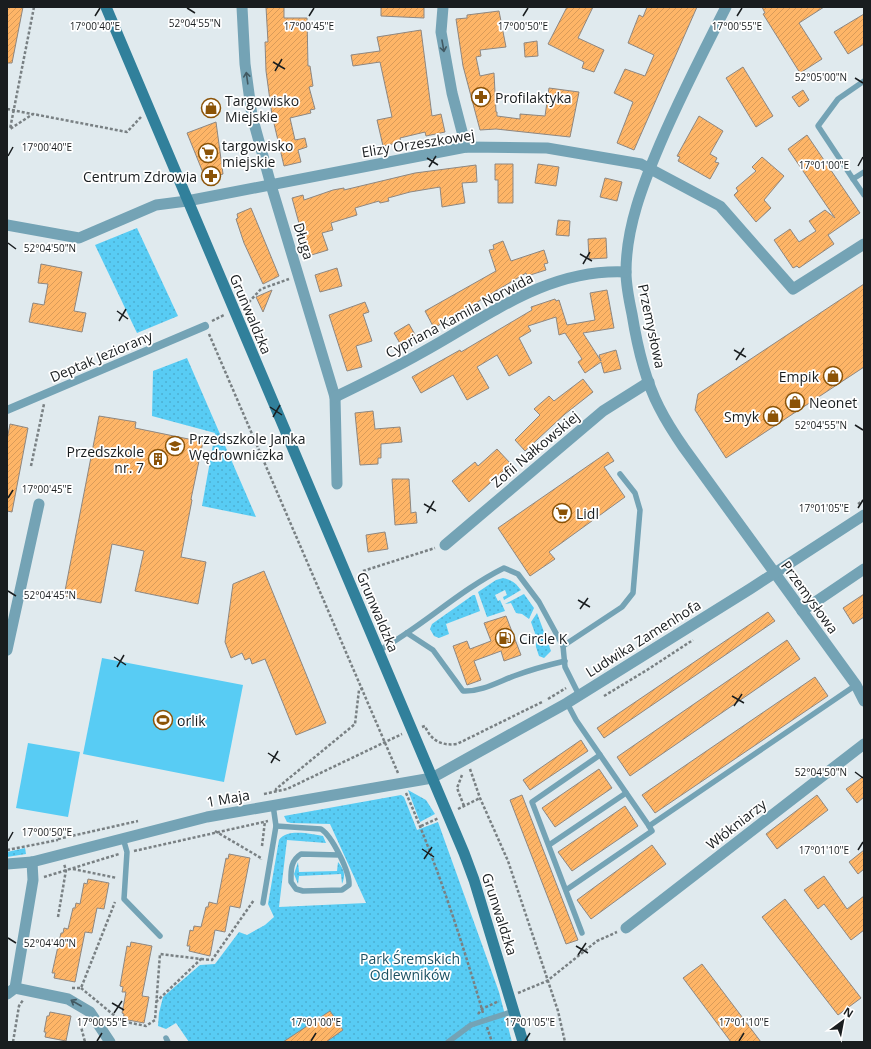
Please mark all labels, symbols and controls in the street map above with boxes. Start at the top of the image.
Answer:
text: 52°04'55"N [169,16,221,30]
text: 17°00'40"E [70,19,120,33]
text: 17°00'45"E [284,19,334,33]
text: 17°00'50"E [498,19,548,33]
text: 17°00'55"E [712,19,762,33]
one-way arrow [439,39,447,52]
text: 52°05'00"N [795,70,847,84]
one-way arrow [243,72,251,85]
pharmacy icon: Profilaktyka [470,86,492,108]
place label: Profilaktyka [495,88,572,107]
place label: Targowisko Miejskie [225,91,299,126]
shop icon: Targowisko Miejskie [200,97,222,119]
street label: Elizy Orzeszkowej [360,125,476,161]
place label: targowisko miejskie [222,136,293,171]
text: 17°00'40"E [22,140,72,154]
supermarket icon: targowisko miejskie [197,142,219,164]
text: 17°01'00"E [799,158,849,172]
pharmacy icon: Centrum Zdrowia [200,165,222,187]
place label: Centrum Zdrowia [83,167,197,186]
street label: Długa [289,220,319,262]
text: 52°04'50"N [24,241,76,255]
street label: Cypriana Kamila Norwida [382,268,536,362]
street label: Grunwaldzka [226,271,276,357]
street label: Przemysłowa [634,282,670,370]
street label: Deptak Jeziorany [47,325,156,386]
shop icon: Empik [822,365,844,387]
place label: Empik [779,367,820,386]
shop icon: Neonet [784,391,806,413]
place label: Neonet [809,393,857,412]
shop icon: Smyk [762,405,784,427]
street label: Zofii Nałkowskiej [487,407,583,491]
place label: Smyk [724,407,760,426]
text: 52°04'55"N [795,418,847,432]
place label: Przedszkole Janka Wędrowniczka [189,429,305,464]
school or university icon: Przedszkole Janka Wędrowniczka [164,435,186,457]
place label: Przedszkole nr. 7 [66,442,144,477]
building icon: Przedszkole nr. 7 [147,448,169,470]
text: 17°00'45"E [22,482,72,496]
text: 17°01'05"E [799,501,849,515]
supermarket icon: Lidl [551,502,573,524]
place label: Lidl [576,504,599,523]
street label: Przemysłowa [777,557,843,637]
street label: Grunwaldzka [353,569,403,655]
text: 52°04'45"N [24,588,76,602]
street label: Ludwika Zamenhofa [582,595,704,681]
fuel station icon: Circle K [494,627,516,649]
place label: Circle K [519,629,568,648]
sports icon: orlik [152,709,174,731]
place label: orlik [177,711,206,730]
text: 52°04'50"N [795,765,847,779]
street label: 1 Maja [205,785,251,811]
street label: Włókniarzy [702,794,771,853]
text: 17°00'50"E [22,825,72,839]
text: 17°01'10"E [799,843,849,857]
street label: Grunwaldzka [478,870,522,958]
text: 52°04'40"N [24,936,76,950]
park label: Park Śremskich Odlewników [360,949,460,984]
one-way arrow [70,999,82,1007]
north arrow [823,1001,863,1041]
text: N [841,1003,856,1021]
text: 17°00'55"E [77,1015,127,1029]
text: 17°01'00"E [291,1015,341,1029]
text: 17°01'05"E [505,1015,555,1029]
text: 17°01'10"E [719,1015,769,1029]

